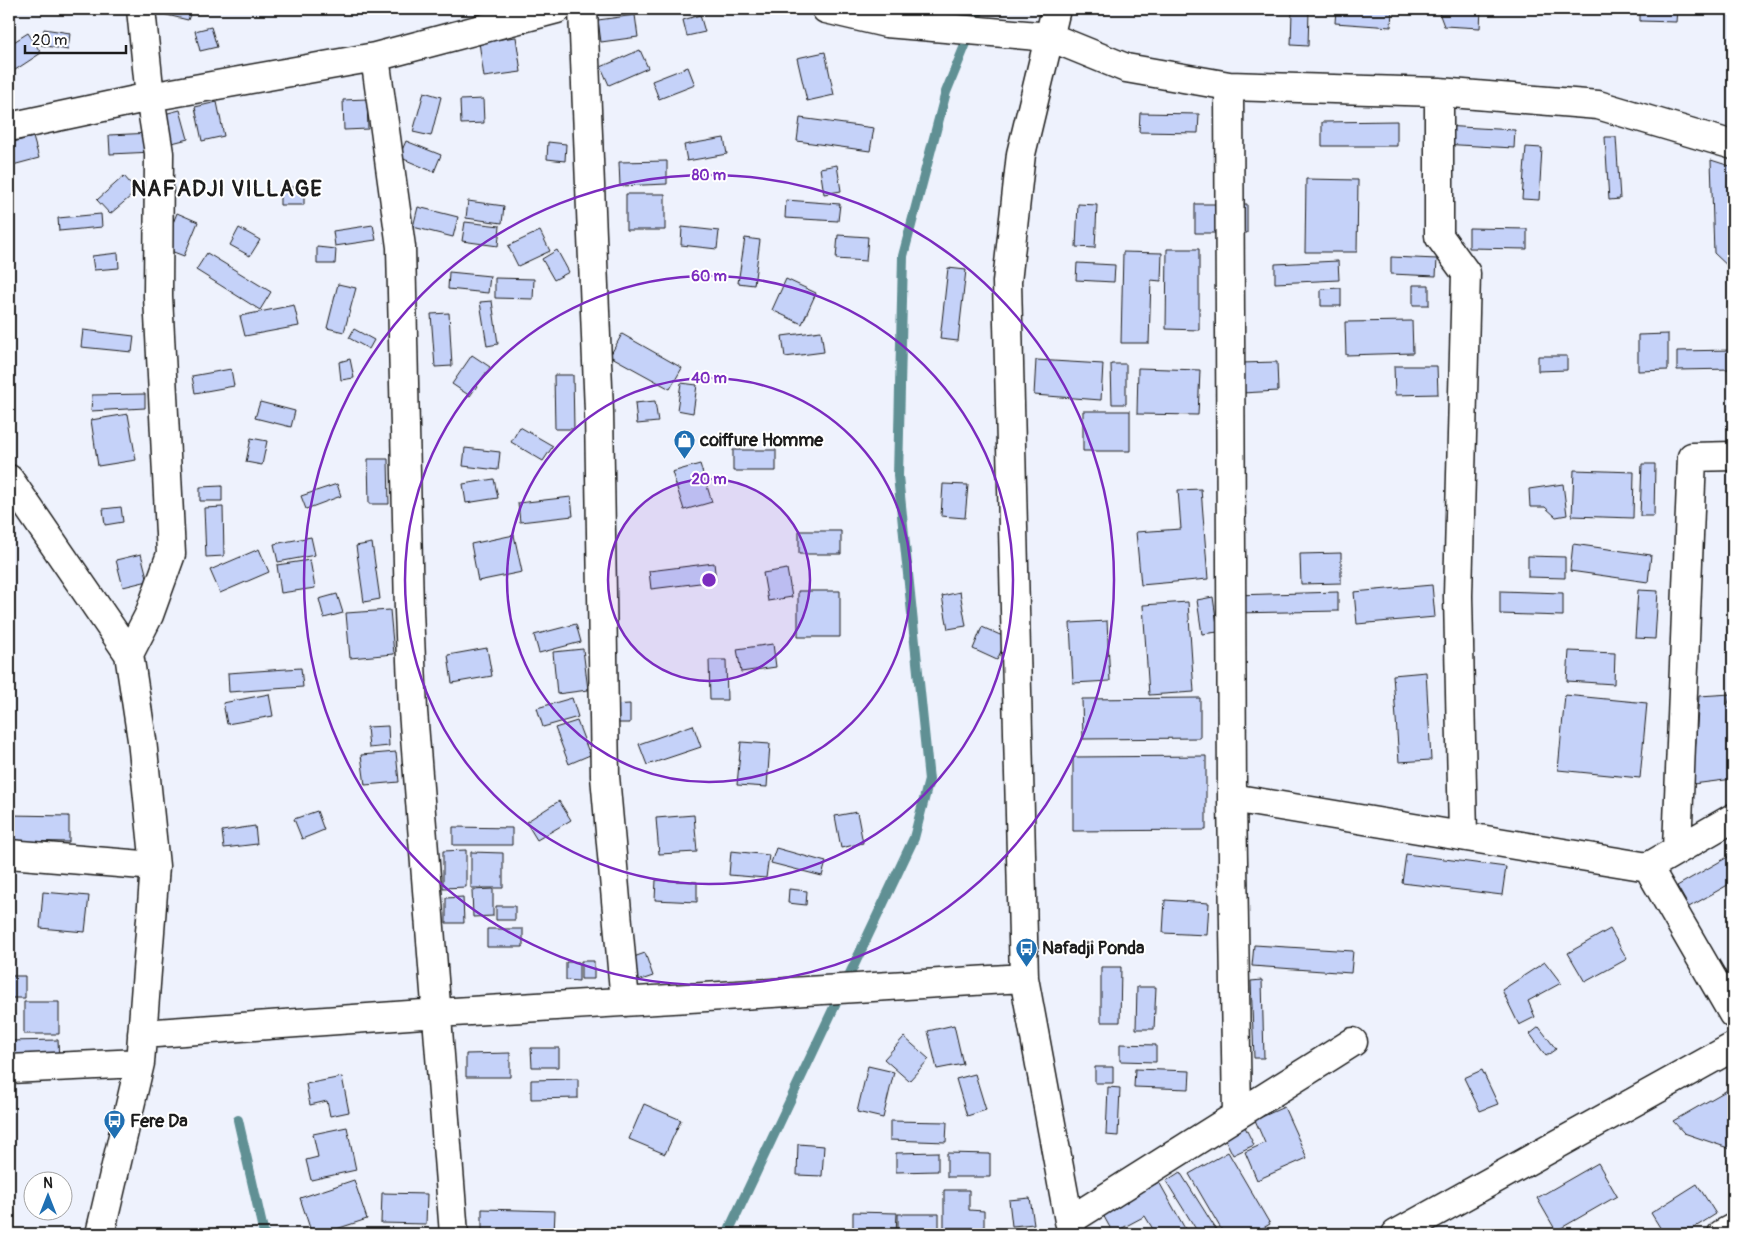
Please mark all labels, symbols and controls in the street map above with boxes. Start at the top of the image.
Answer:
scale bar [25,22,126,54]
text: 20 m [32,31,67,50]
text: 80 m [692,166,726,185]
district label: NAFADJI VILLAGE [131,175,323,203]
text: 60 m [691,267,727,286]
text: 40 m [691,369,727,388]
shop icon: coiffure Homme [672,428,696,459]
place label: coiffure Homme [699,429,824,452]
text: 20 m [691,470,727,489]
centre of rings [700,571,718,589]
bus stop icon: Nafadji Ponda [1014,936,1038,967]
place label: Nafadji Ponda [1042,937,1145,960]
bus stop icon: Fere Da [102,1109,126,1140]
place label: Fere Da [130,1110,188,1133]
north arrow [22,1170,72,1220]
text: N [43,1175,53,1192]

